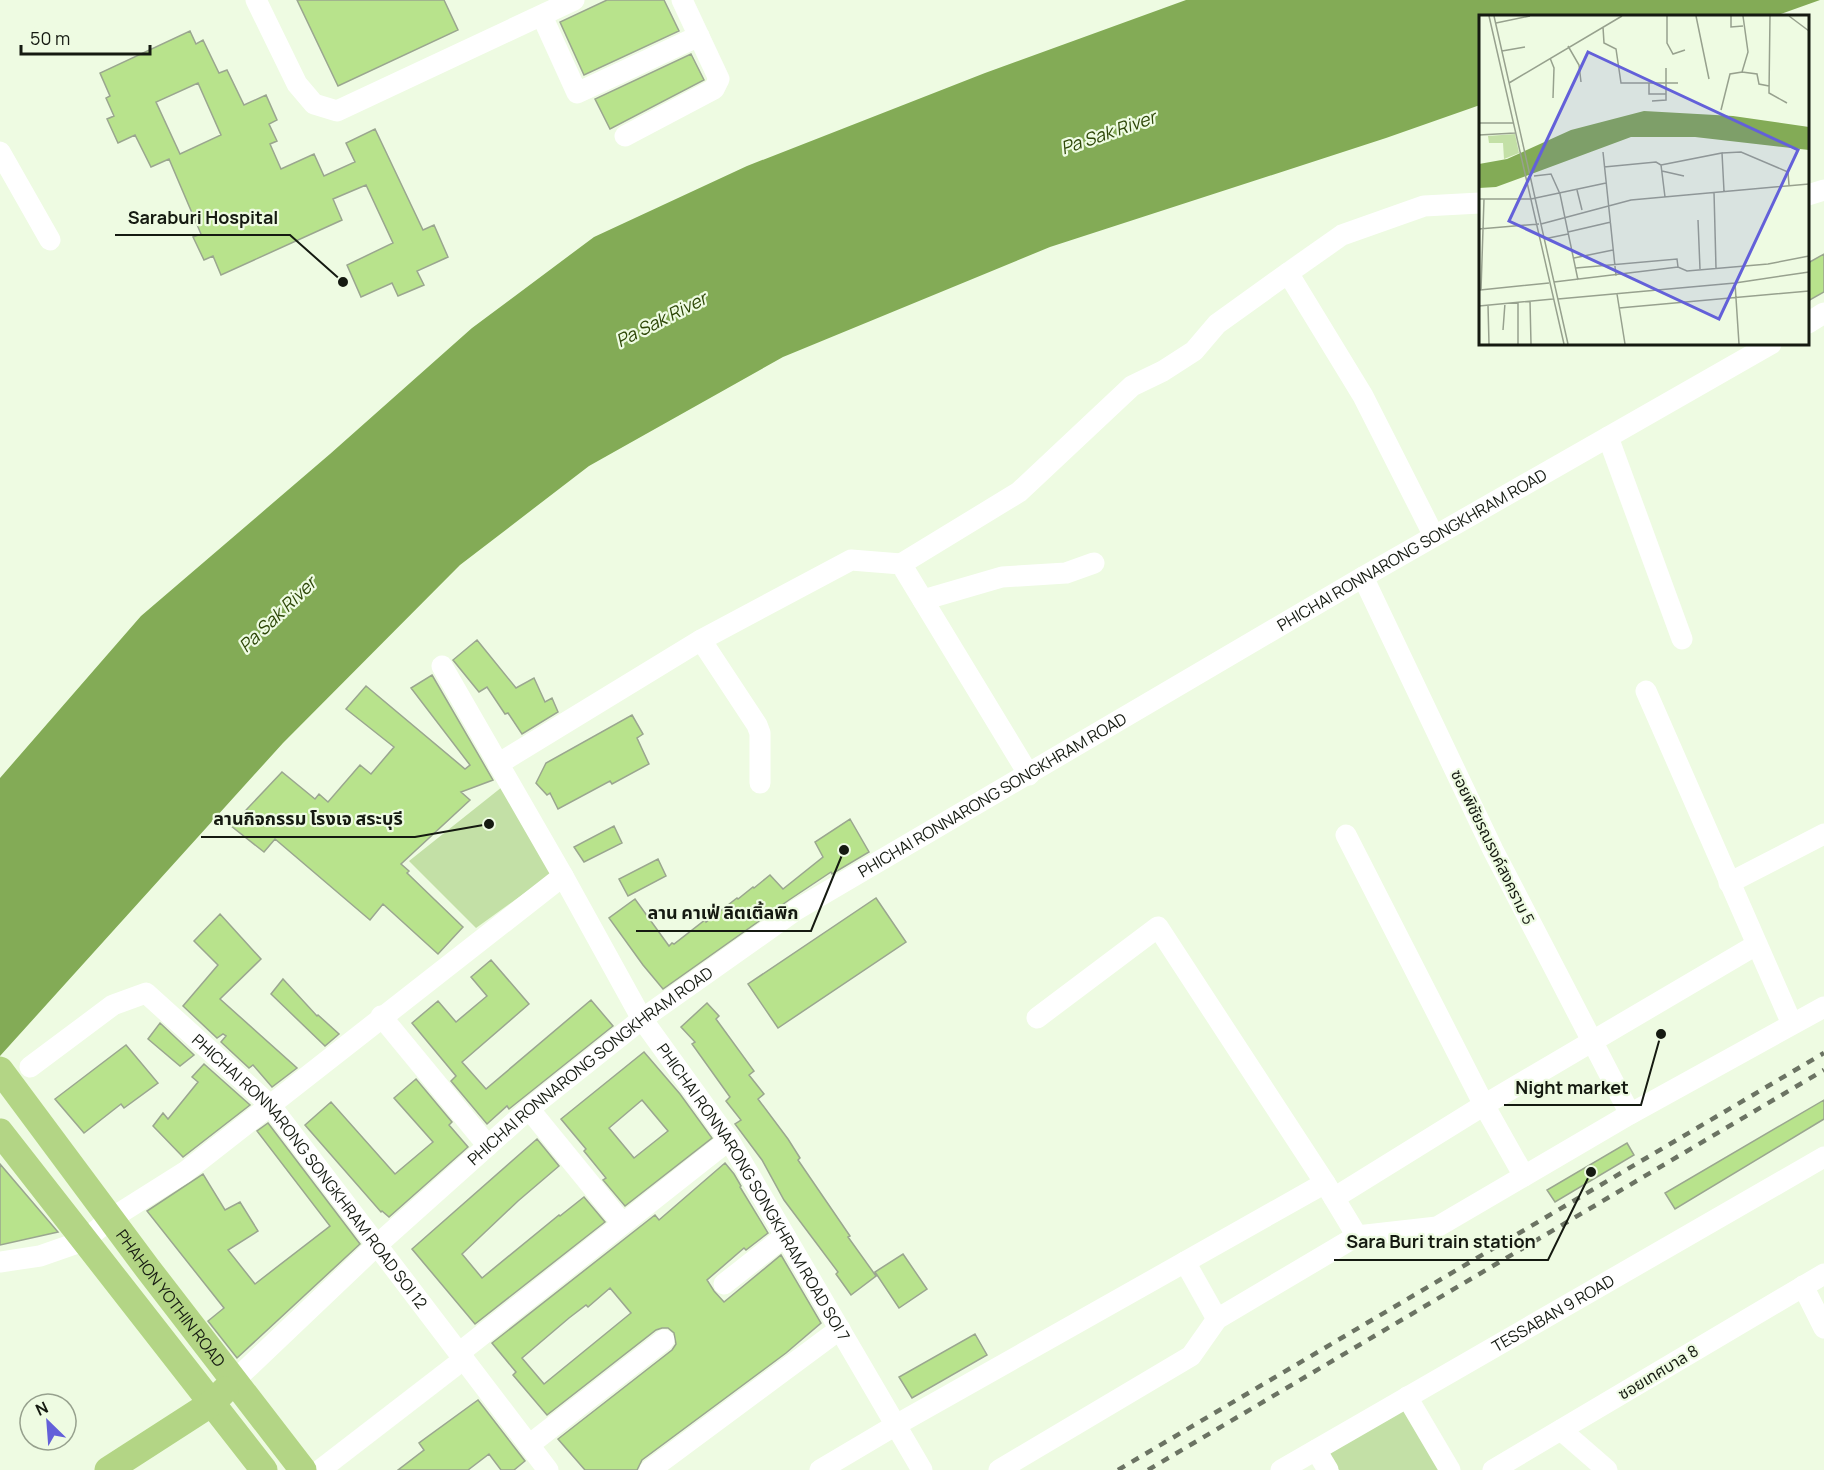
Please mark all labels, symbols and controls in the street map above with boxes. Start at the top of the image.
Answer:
inset map [1479,15,1809,345]
scale bar [21,18,150,56]
text: 50 m [30,26,70,50]
water label: Pa Sak River [1057,104,1161,159]
callout: Saraburi Hospital [115,199,290,235]
text: Saraburi Hospital [128,205,278,229]
water label: Pa Sak River [611,285,713,352]
street label: PHICHAI RONNARONG SONGKHRAM ROAD [1273,463,1551,636]
water label: Pa Sak River [233,569,323,657]
street label: PHICHAI RONNARONG SONGKHRAM ROAD [854,707,1131,882]
street label: ซอยพิชัยรณรงค์สงคราม 5 [1446,766,1540,928]
callout: ลานกิจกรรม โรงเจ สระบุรี [201,801,415,837]
text: ลานกิจกรรม โรงเจ สระบุรี [213,806,403,830]
callout: ลาน คาเฟ่ ลิตเติ้ลพิก [636,895,811,931]
text: ลาน คาเฟ่ ลิตเติ้ลพิก [647,900,799,924]
street label: PHICHAI RONNARONG SONGKHRAM ROAD [463,961,717,1170]
street label: PHICHAI RONNARONG SONGKHRAM ROAD SOI 12 [187,1029,433,1313]
street label: PHICHAI RONNARONG SONGKHRAM ROAD SOI 7 [652,1039,855,1345]
callout: Night market [1504,1069,1641,1105]
text: Night market [1515,1075,1629,1099]
callout: Sara Buri train station [1334,1224,1548,1260]
street label: PHAHON YOTHIN ROAD [111,1225,231,1372]
text: Sara Buri train station [1346,1229,1536,1253]
street label: TESSABAN 9 ROAD [1488,1269,1618,1357]
street label: ซอยเทศบาล 8 [1614,1339,1702,1405]
north arrow [18,1392,78,1452]
text: N [32,1396,52,1421]

